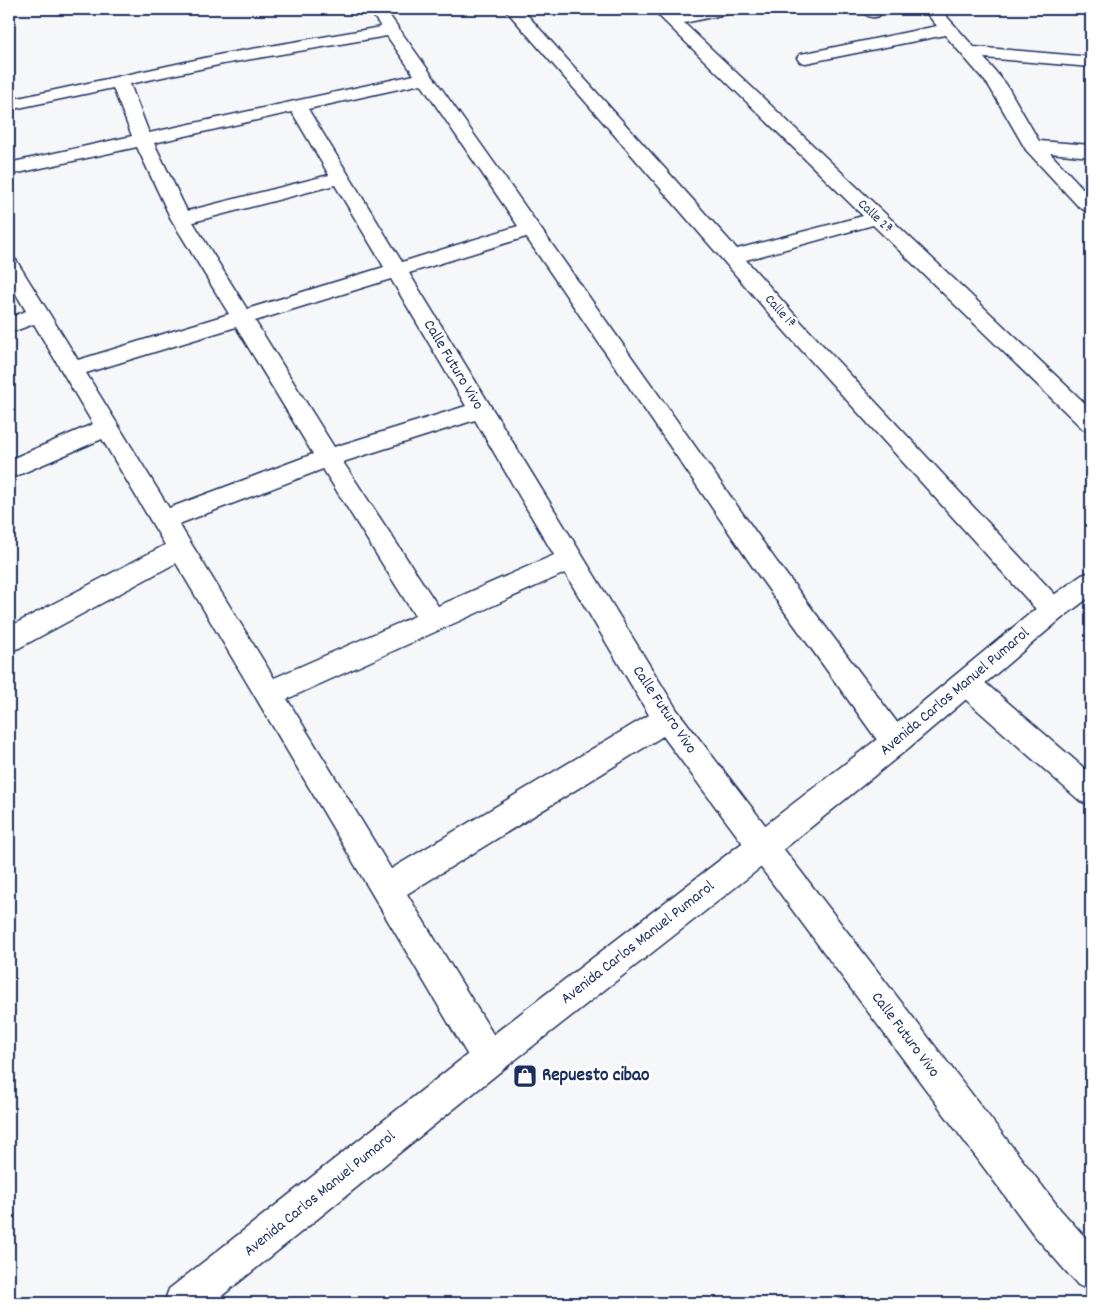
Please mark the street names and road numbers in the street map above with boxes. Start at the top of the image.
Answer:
street label: Calle 2ª [853,195,897,239]
street label: Calle 1ª [759,290,801,334]
street label: Calle Futuro Vivo [417,315,489,415]
street label: Avenida Carlos Manuel Pumarol [875,622,1035,762]
street label: Calle Futuro Vivo [626,661,702,759]
street label: Avenida Carlos Manuel Pumarol [556,876,720,1010]
street label: Calle Futuro Vivo [865,987,945,1083]
street label: Avenida Carlos Manuel Pumarol [239,1125,401,1263]

